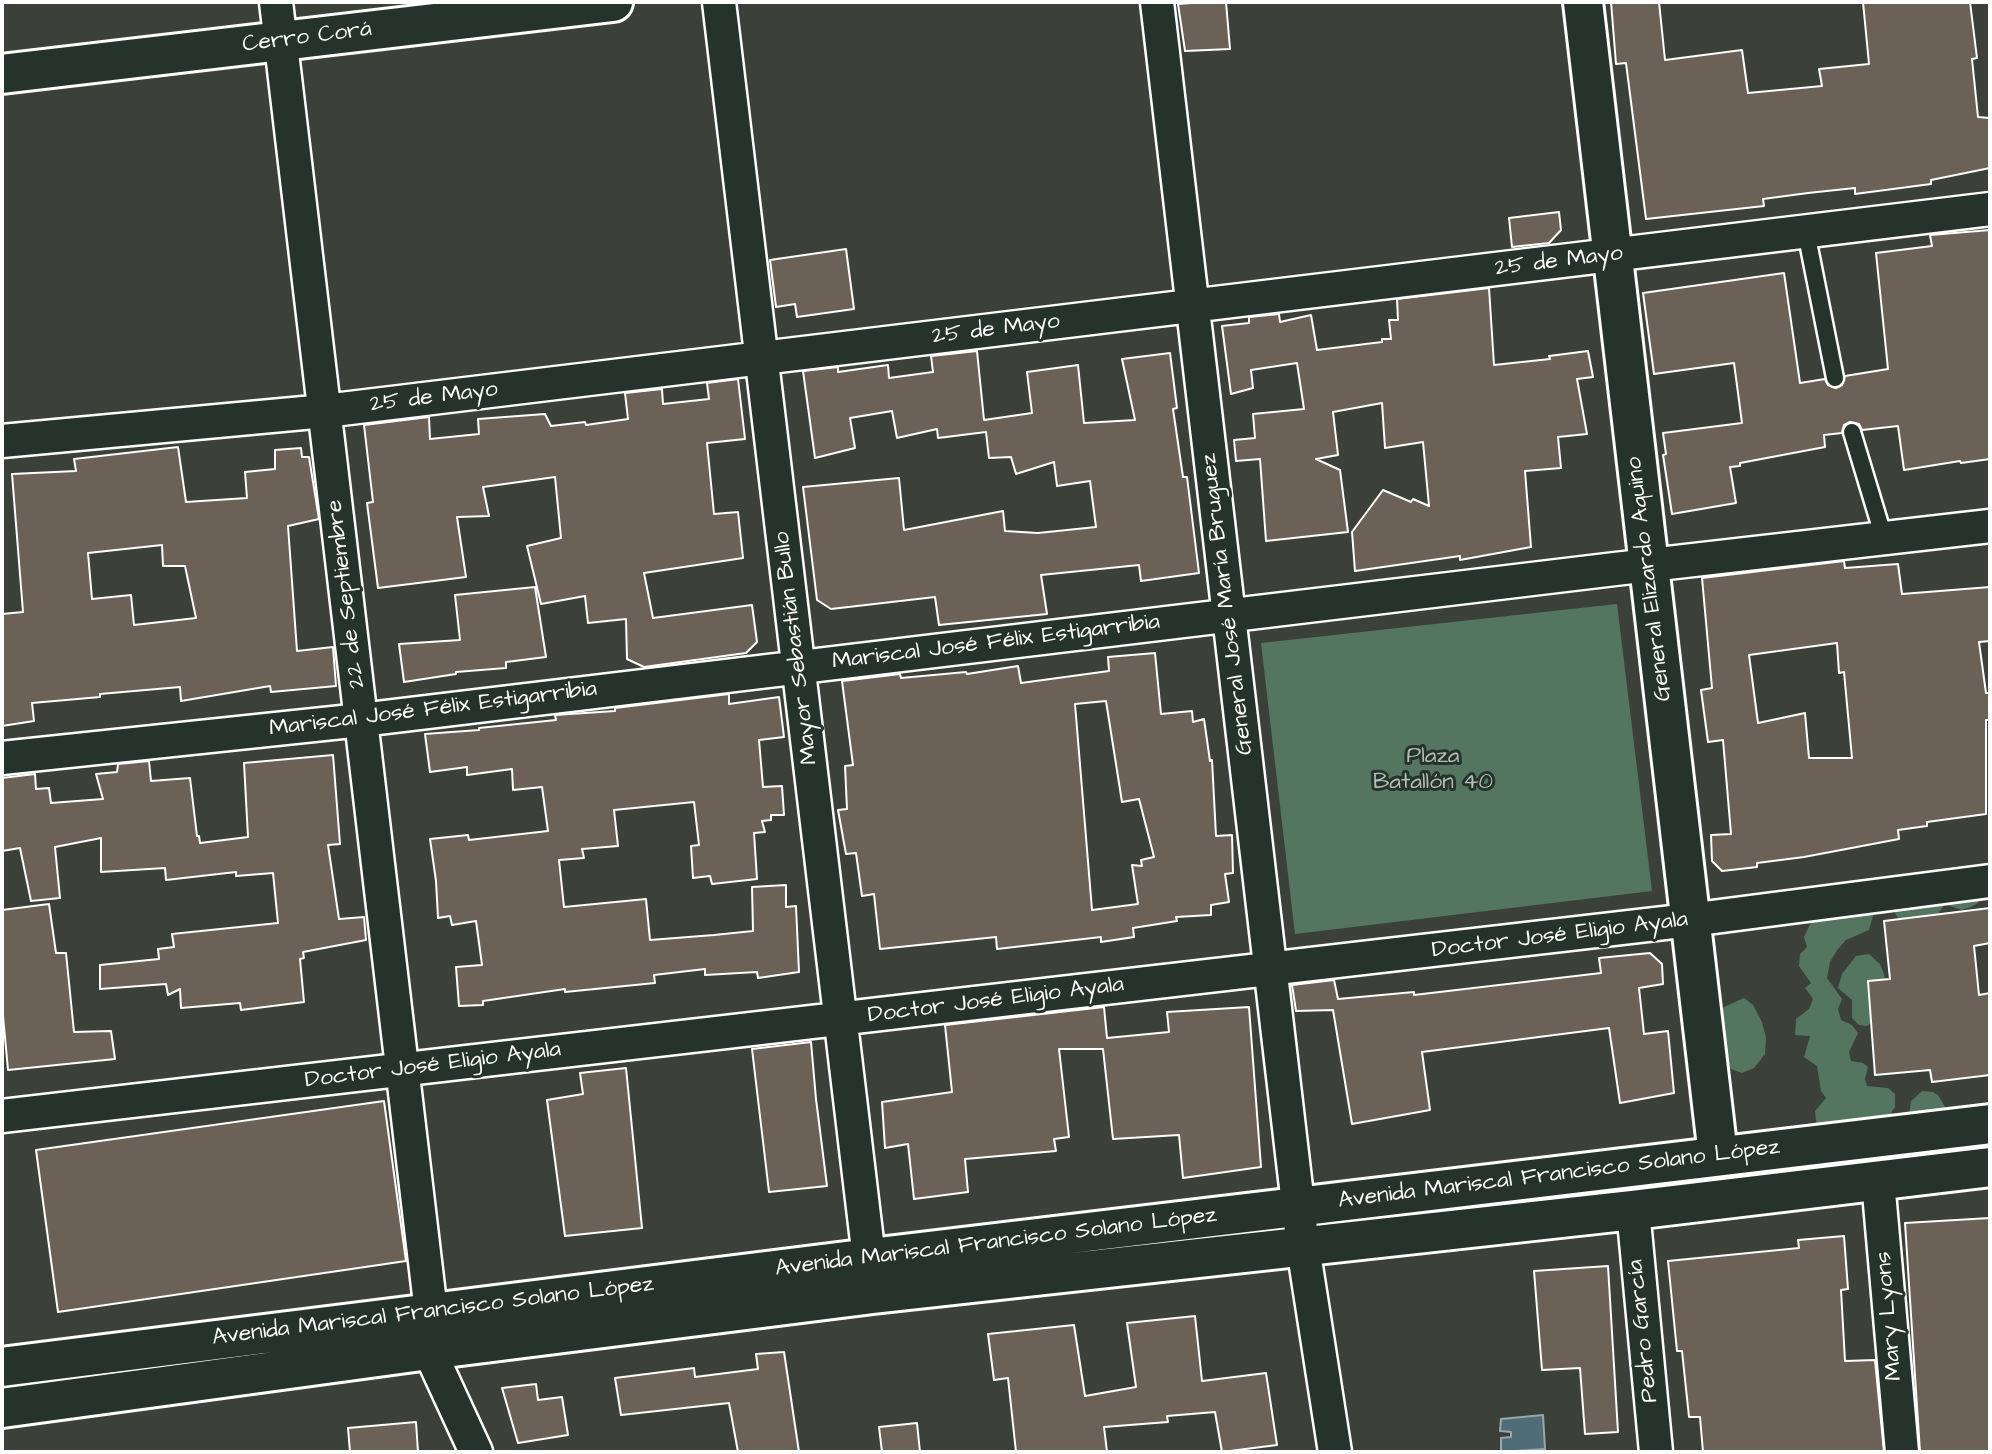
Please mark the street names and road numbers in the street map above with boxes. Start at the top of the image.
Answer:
street label: Cerro Corá [241,16,373,60]
street label: 25 de Mayo [1494,240,1624,284]
street label: 25 de Mayo [931,308,1061,352]
street label: 25 de Mayo [369,376,499,420]
street label: General José María Bruguez [1196,452,1260,756]
street label: General Elizardo Aquino [1621,455,1679,703]
street label: 22 de Septiembre [322,498,372,690]
street label: Mayor Sebastián Bullo [769,530,825,766]
street label: Mariscal José Félix Estigarribia [831,609,1161,677]
street label: Mariscal José Félix Estigarribia [268,676,598,744]
street label: Doctor José Eligio Ayala [1431,907,1689,965]
street label: Doctor José Eligio Ayala [867,972,1125,1030]
street label: Doctor José Eligio Ayala [304,1037,562,1095]
street label: Avenida Mariscal Francisco Solano López [1337,1134,1781,1216]
street label: Avenida Mariscal Francisco Solano López [774,1202,1218,1284]
street label: Mary Lyons [1871,1250,1909,1382]
street label: Pedro García [1623,1258,1665,1404]
street label: Avenida Mariscal Francisco Solano López [211,1271,655,1353]

